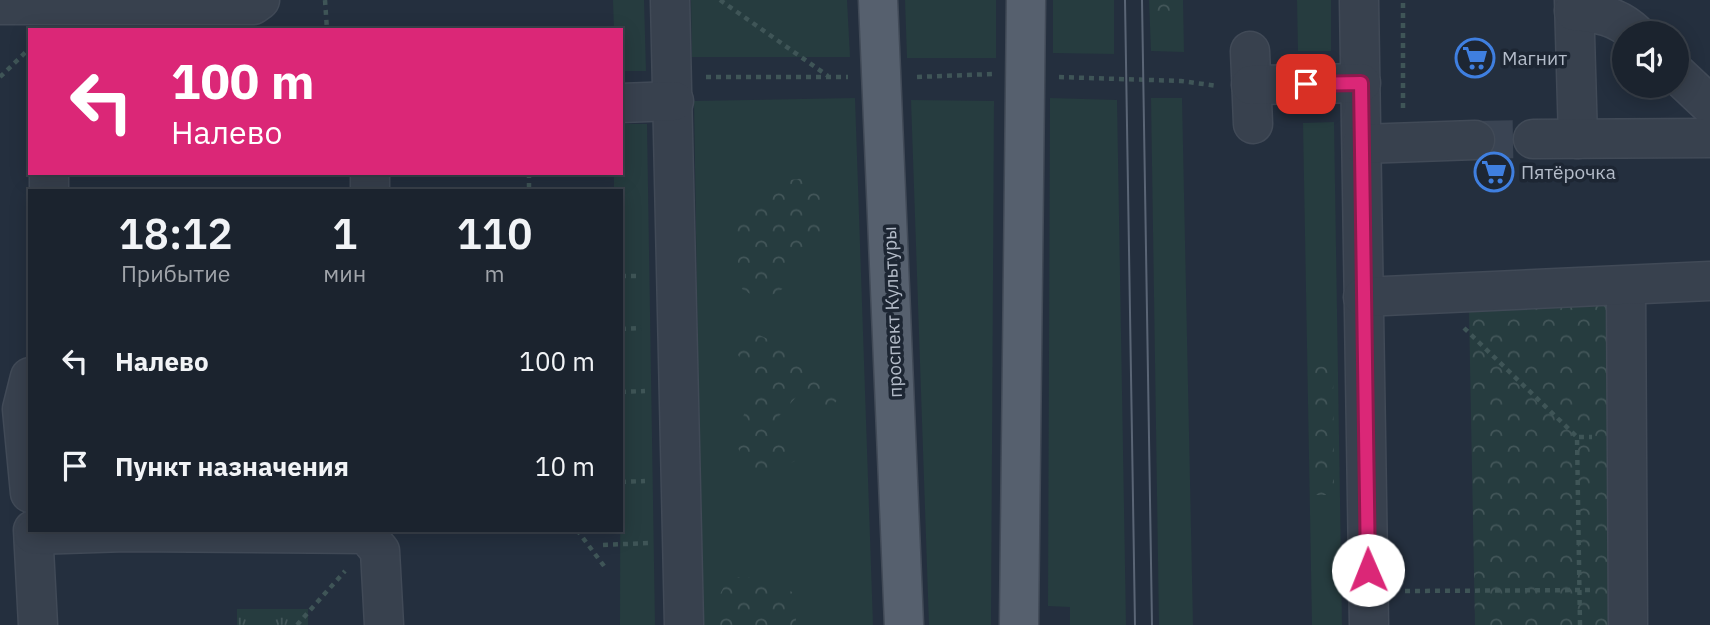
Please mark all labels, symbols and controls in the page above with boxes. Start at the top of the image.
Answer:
map controls [1612,21,1689,98]
button: sound [1612,21,1689,98]
supermarket icon: Магнит [1454,37,1496,79]
place label: Магнит [1502,46,1567,70]
text: 100 m [171,49,315,112]
pin [1276,54,1336,114]
icon: left [56,56,147,147]
icon: arrive [1287,65,1325,103]
text: Налево [171,111,282,153]
supermarket icon: Пятёрочка [1473,151,1515,193]
place label: Пятёрочка [1521,160,1616,184]
text: 18:12 [119,206,233,261]
text: 1 [332,206,357,261]
text: 110 [457,206,532,261]
street label: проспект Культуры [877,226,907,398]
text: Прибытие [121,258,230,288]
text: мин [323,258,366,288]
text: m [485,258,505,288]
icon: left [56,342,94,380]
text: Налево [115,344,209,378]
text: 100 m [519,344,595,378]
icon: arrive [56,447,94,485]
text: Пункт назначения [115,449,349,483]
text: 10 m [535,449,595,483]
position arrow [1331,533,1405,607]

